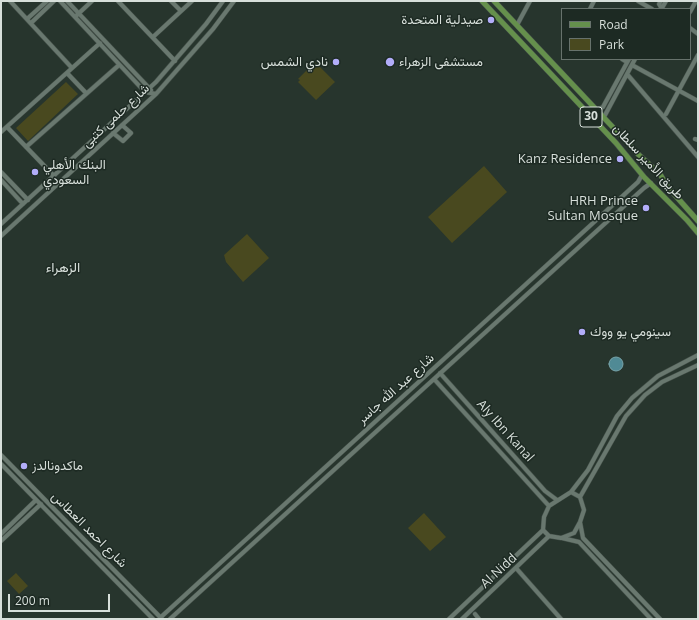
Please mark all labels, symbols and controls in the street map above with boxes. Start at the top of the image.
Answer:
legend [561,8,691,60]
place label: صيدلية المتحدة [401,12,483,28]
marker: صيدلية المتحدة [486,15,496,25]
text: Road [599,16,628,33]
text: Park [599,36,624,53]
place label: نادي الشمس [261,54,328,70]
place label: مستشفى الزهراء [399,54,483,70]
marker: مستشفى الزهراء [384,56,396,68]
marker: نادي الشمس [331,57,341,67]
street label: شارع حلمى كتبى [79,81,153,151]
road number: 30 [580,107,602,127]
street label: طريق الأمير سلطان [609,121,687,203]
place label: Kanz Residence [518,151,612,167]
marker: Kanz Residence [615,154,625,164]
place label: البنك الأهلي السعودي [43,157,106,188]
marker: البنك الأهلي السعودي [30,167,40,177]
place label: HRH Prince Sultan Mosque [547,193,638,224]
marker: HRH Prince Sultan Mosque [641,203,651,213]
district label: الزهراء [46,260,80,276]
place label: سينومي يو ووك [590,324,671,340]
marker: سينومي يو ووك [577,327,587,337]
street label: شارع عبد الله جاسر [354,350,438,428]
street label: Aly Ibn Kanal [473,397,537,465]
place label: ماكدونالدز [32,458,83,474]
marker: ماكدونالدز [19,461,29,471]
street label: شارع احمد العطاس [48,489,130,571]
street label: Al Nidd [478,550,520,592]
scale bar [10,586,112,612]
text: 200 m [15,592,50,609]

